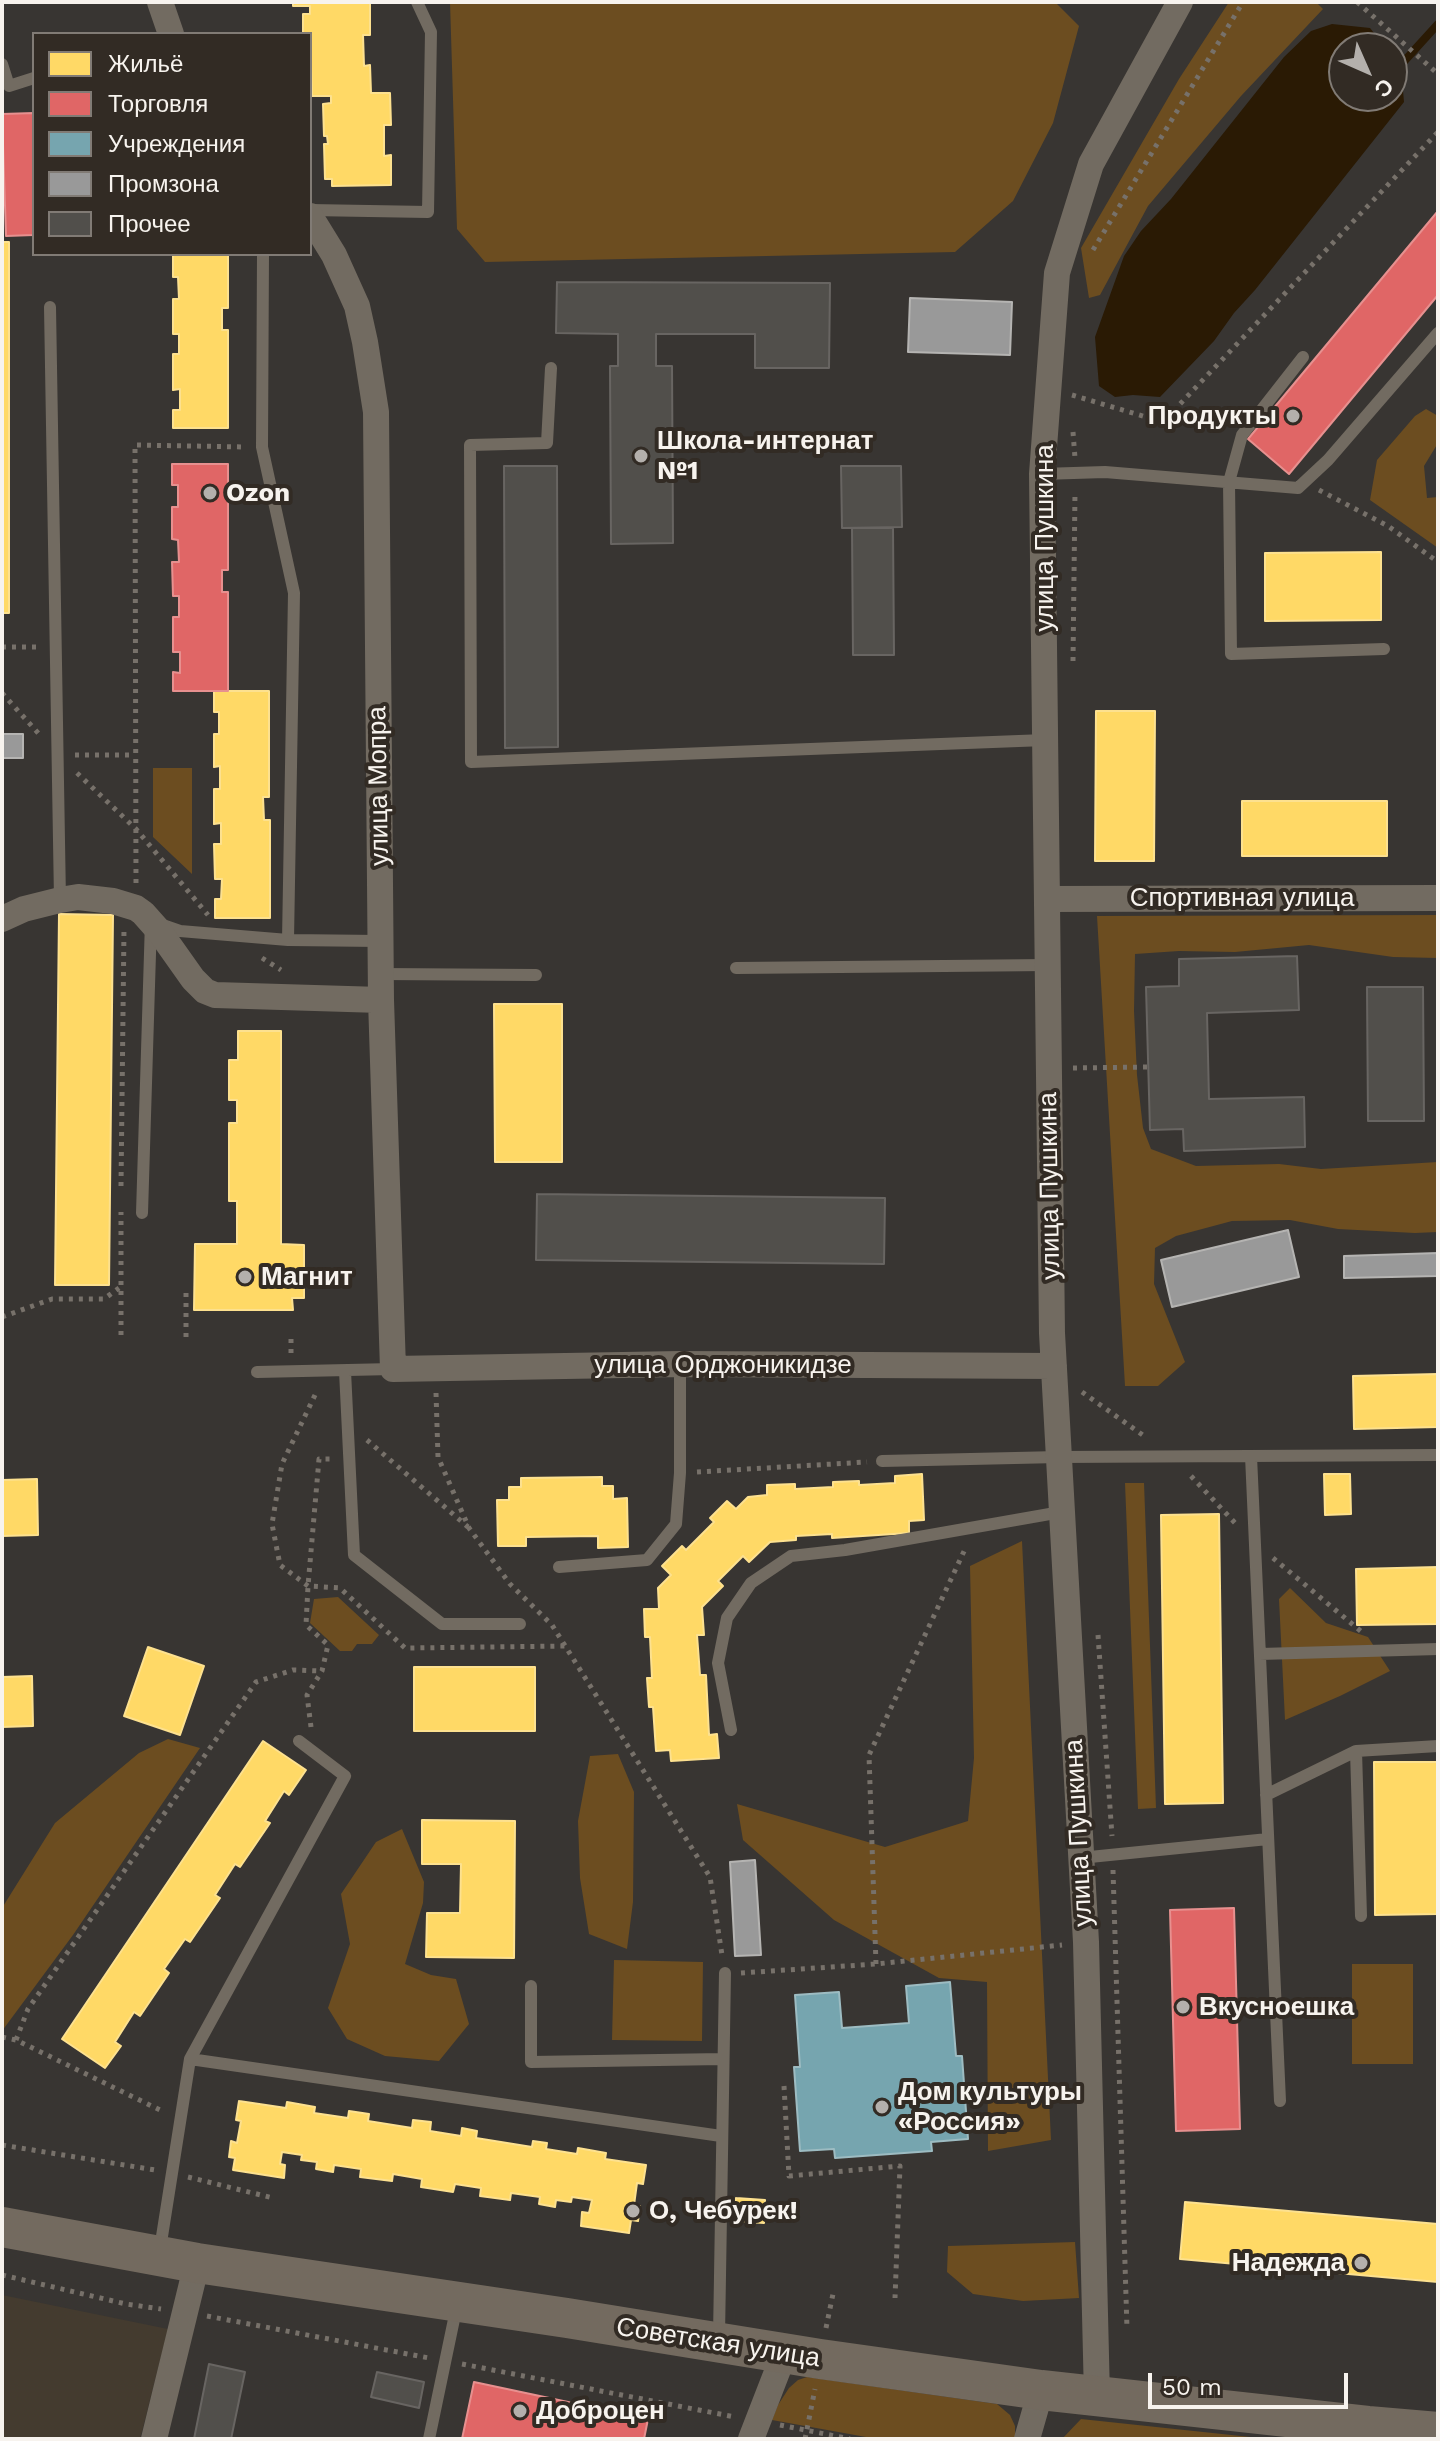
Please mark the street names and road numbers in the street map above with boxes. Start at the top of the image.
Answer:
street label: улица Пушкина [1029,444,1061,632]
street label: улица Мопра [362,706,396,866]
street label: Спортивная улица [1130,882,1354,914]
street label: улица Пушкина [1033,1092,1067,1280]
street label: улица Орджоникидзе [594,1349,852,1381]
street label: улица Пушкина [1059,1739,1099,1927]
street label: Советская улица [614,2311,822,2375]

